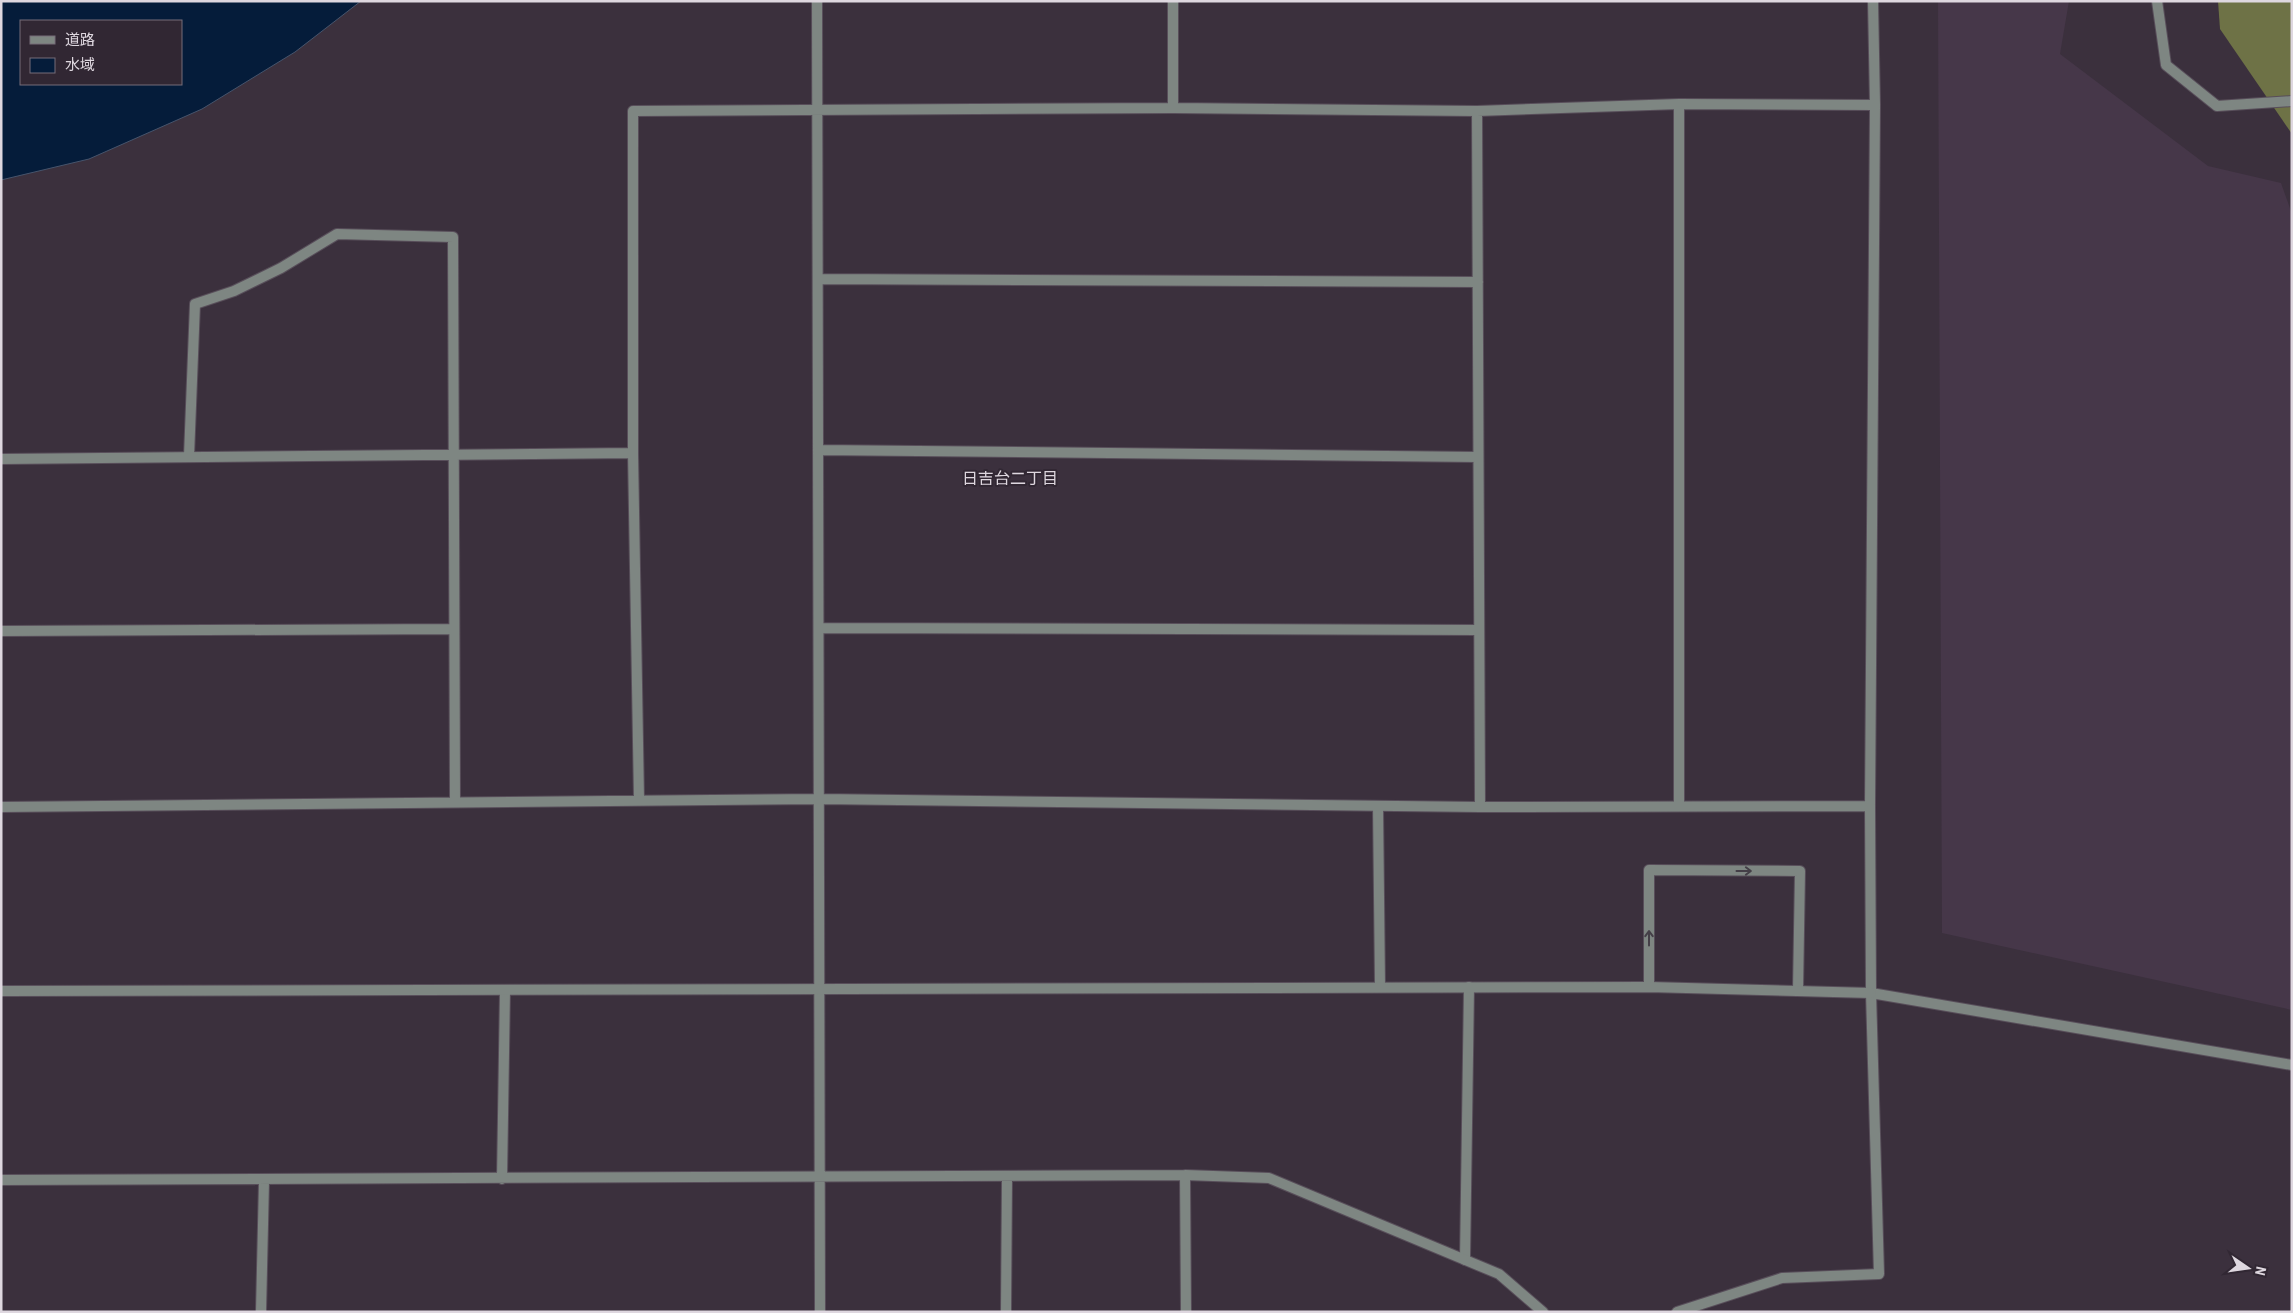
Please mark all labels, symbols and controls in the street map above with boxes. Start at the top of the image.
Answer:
legend [20,20,182,85]
text: 道路 [65,31,95,49]
text: 水域 [65,56,95,74]
district label: 日吉台二丁目 [962,469,1058,488]
one-way arrow [1736,866,1752,876]
one-way arrow [1644,930,1654,946]
north arrow [2223,1243,2273,1293]
text: N [2252,1265,2269,1277]

